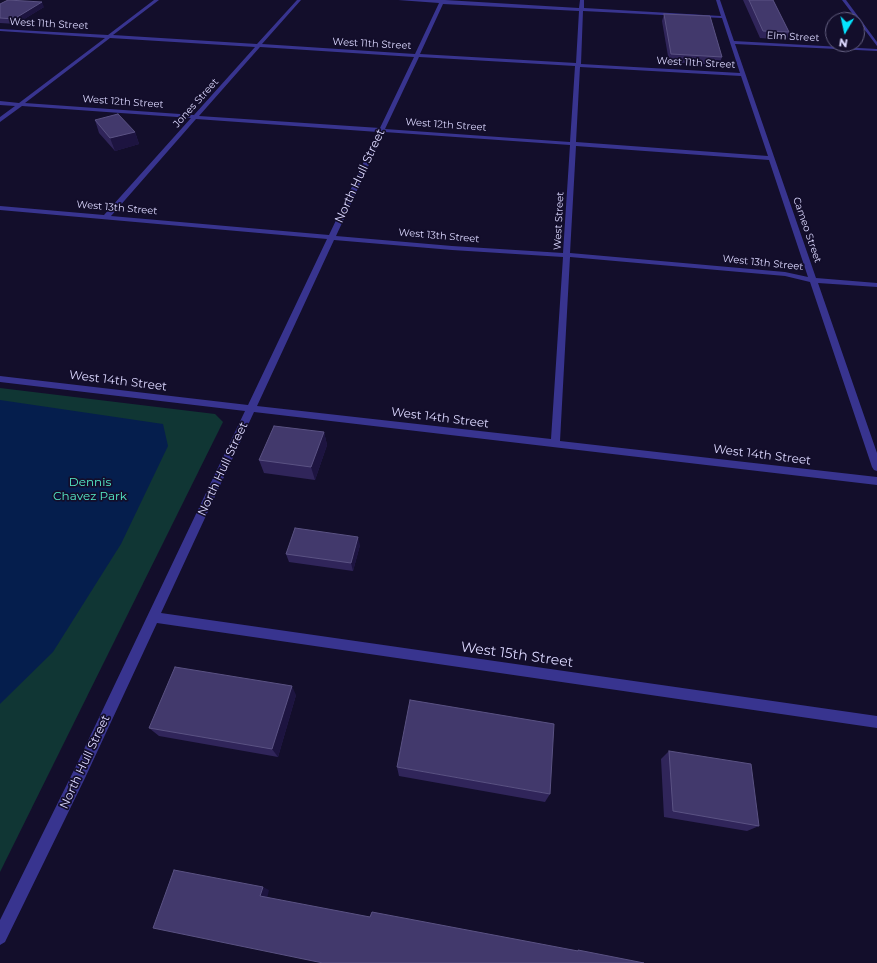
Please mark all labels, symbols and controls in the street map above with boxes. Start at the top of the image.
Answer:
north arrow [825,12,865,52]
street label: West 11th Street [9,16,89,32]
street label: Elm Street [766,30,820,44]
text: N [838,35,849,50]
street label: West 11th Street [332,36,412,52]
street label: West 11th Street [656,55,736,71]
street label: Jones Street [171,76,221,130]
street label: West 12th Street [82,93,164,111]
street label: West 12th Street [405,116,487,134]
street label: North Hull Street [332,127,388,225]
street label: West Street [551,192,567,250]
street label: Cameo Street [790,196,824,264]
street label: West 13th Street [76,198,158,218]
street label: West 13th Street [398,226,480,246]
street label: West 13th Street [722,253,804,273]
street label: West 14th Street [68,368,168,394]
street label: West 14th Street [390,405,490,431]
street label: North Hull Street [195,420,251,518]
street label: West 14th Street [712,442,812,468]
park label: Dennis Chavez Park [53,475,127,503]
street label: West 15th Street [460,639,574,671]
street label: North Hull Street [57,713,113,811]

